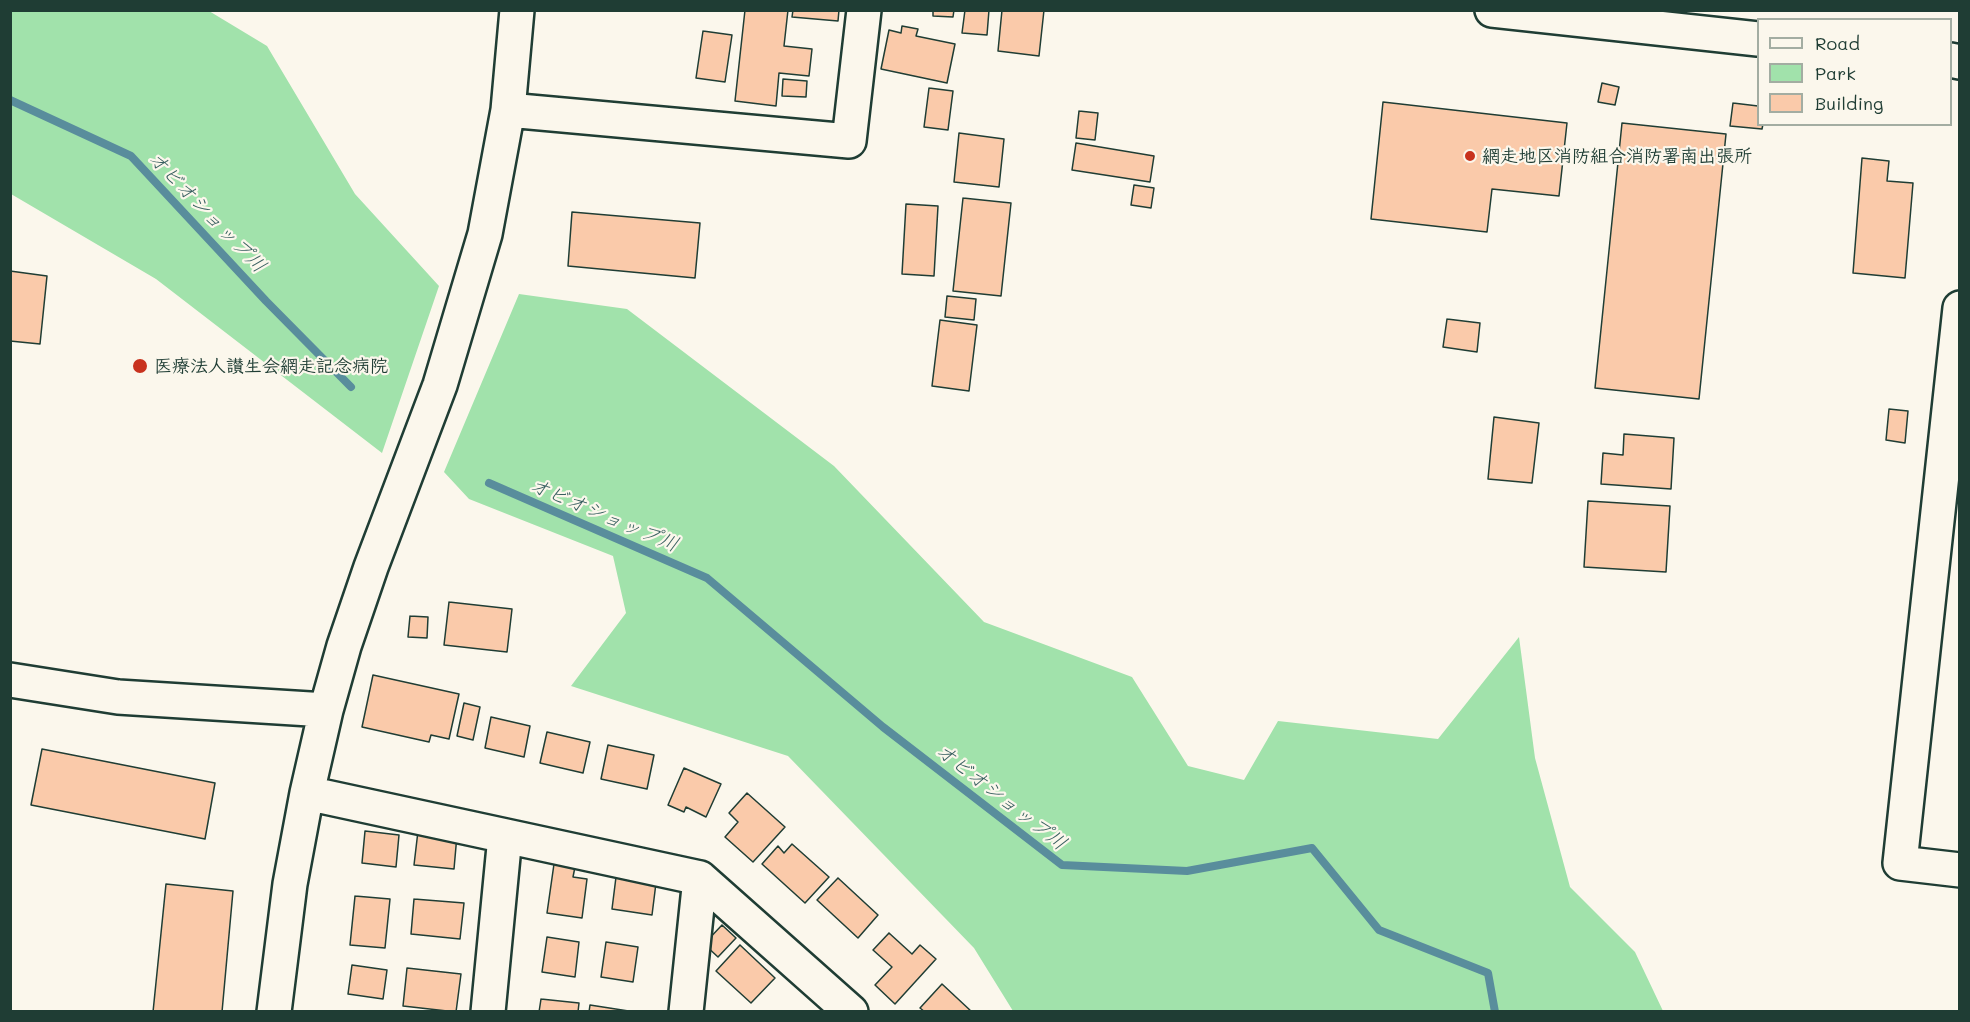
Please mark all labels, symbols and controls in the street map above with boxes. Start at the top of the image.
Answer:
legend [1757,18,1952,126]
text: Road [1815,31,1860,55]
text: Park [1815,61,1856,85]
text: Building [1815,91,1883,115]
place label: 網走地区消防組合消防署南出張所 [1482,145,1752,167]
water label: オビオショップ川 [143,146,271,278]
marker: 網走地区消防組合消防署南出張所 [1463,149,1477,163]
place label: 医療法人讃生会網走記念病院 [154,355,388,377]
marker: 医療法人讃生会網走記念病院 [131,357,149,375]
water label: オビオショップ川 [526,473,682,557]
water label: オビオショップ川 [931,738,1071,856]

